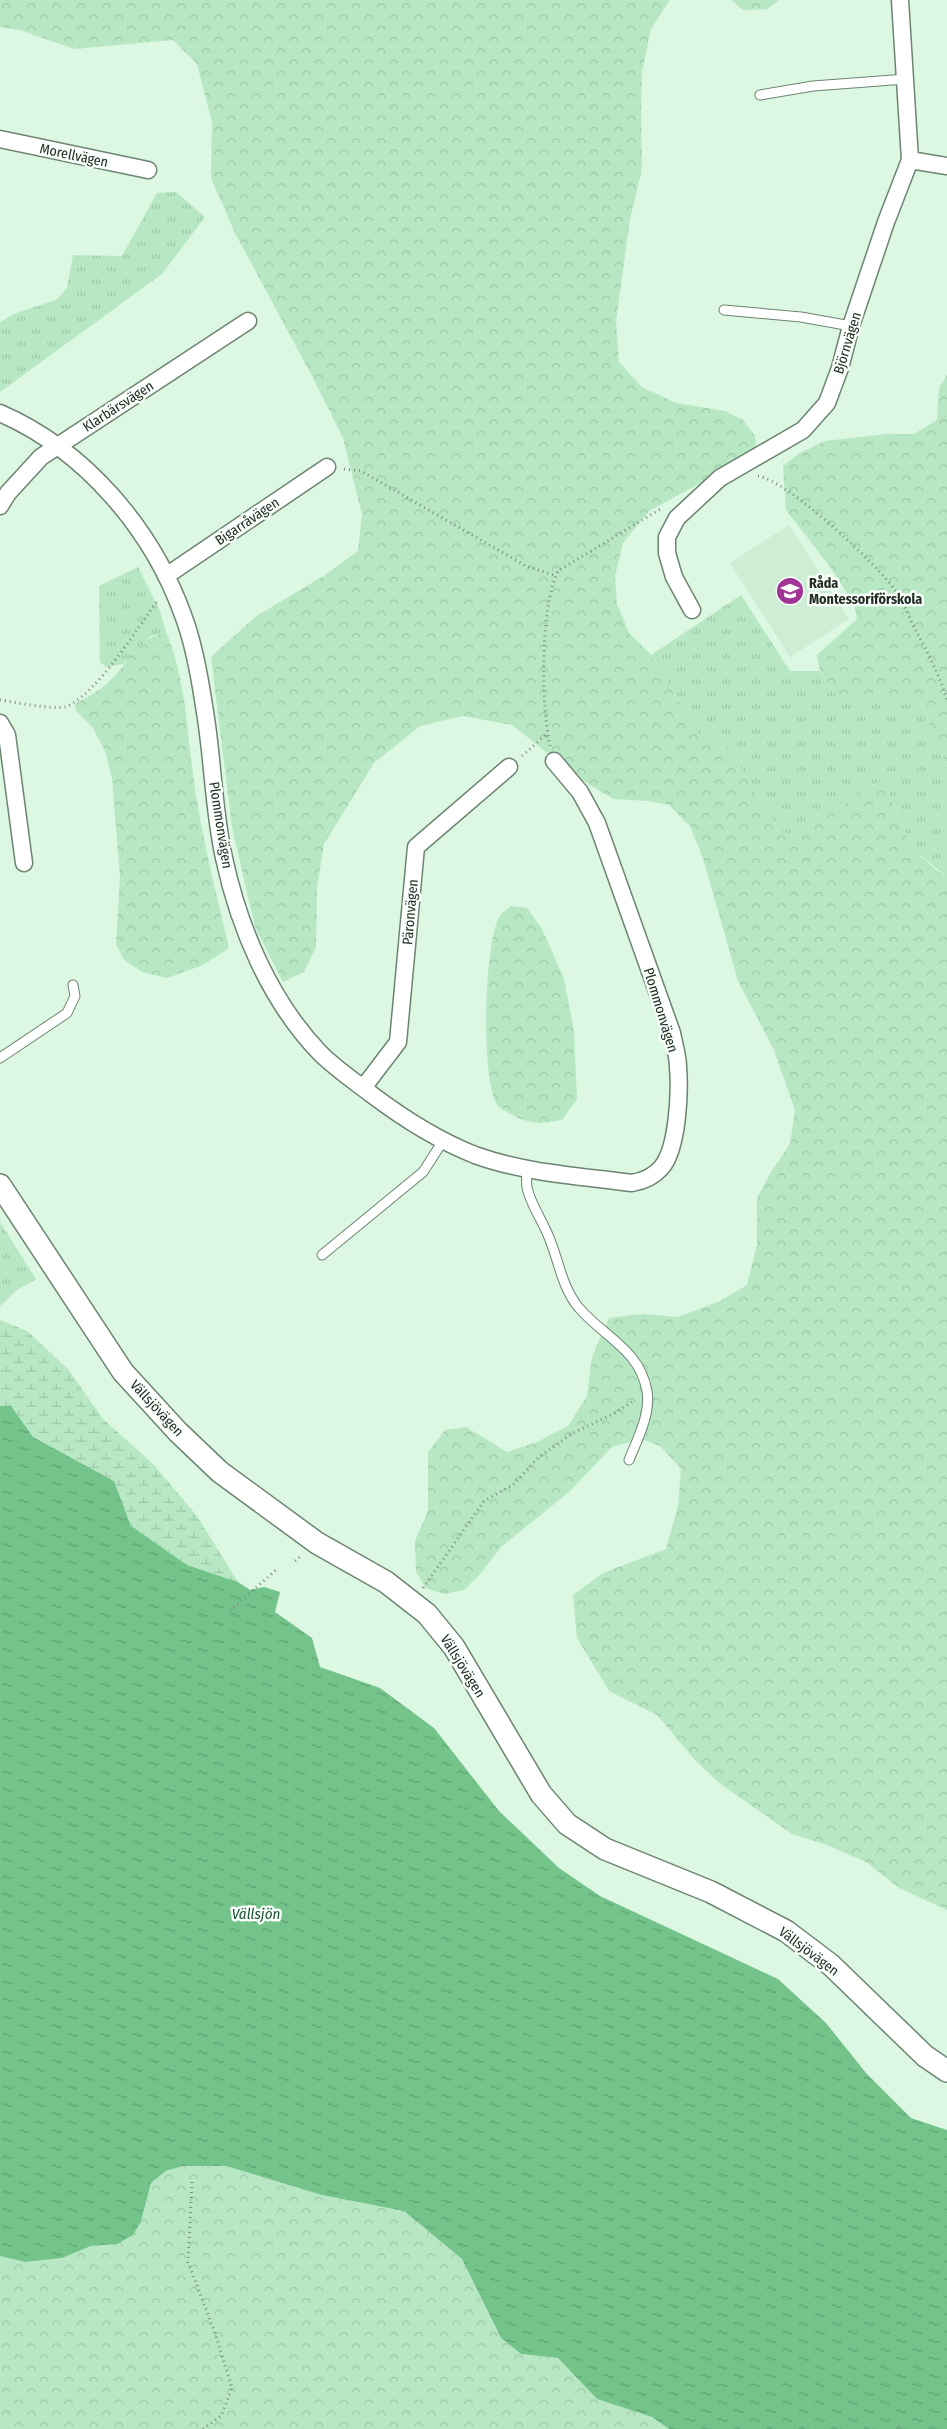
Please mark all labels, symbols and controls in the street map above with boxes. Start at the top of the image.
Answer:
street label: Morellvägen [38,140,110,171]
street label: Björnvägen [830,310,865,376]
street label: Klarbärsvägen [80,377,157,436]
street label: Bigarråvägen [212,494,283,549]
place label: Råda Montessoriförskola [809,575,922,608]
school or university icon: Råda Montessoriförskola [775,576,805,606]
street label: Plommonvägen [205,780,236,870]
street label: Päronvägen [399,878,422,946]
street label: Plommonvägen [640,966,681,1055]
street label: Vällsjövägen [126,1377,187,1440]
street label: Vällsjövägen [437,1632,489,1701]
water label: Vällsjön [232,1905,280,1923]
street label: Vällsjövägen [775,1923,842,1980]

